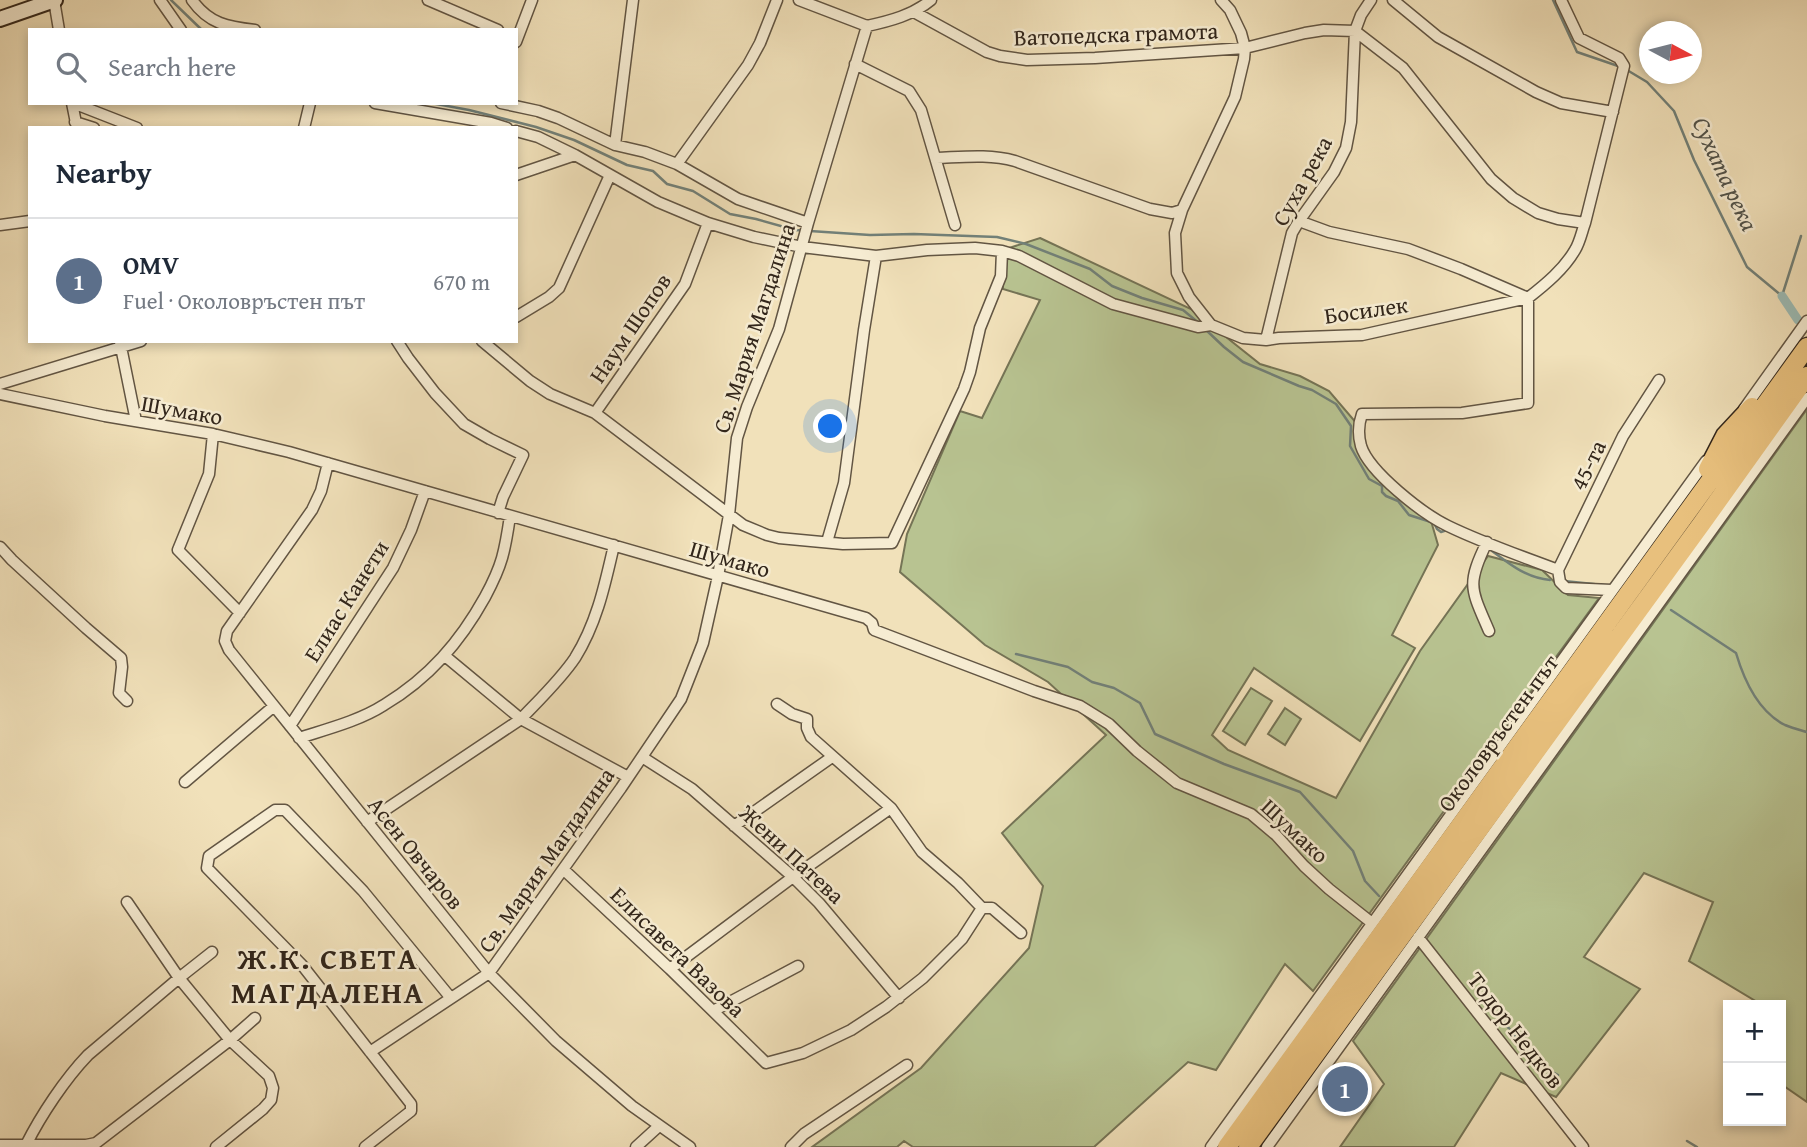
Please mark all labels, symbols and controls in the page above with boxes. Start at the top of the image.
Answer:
street label: Ватопедска грамота [1013,13,1219,54]
north arrow [1639,21,1702,84]
search box [28,28,518,105]
text: Search here [108,47,236,86]
icon: search [52,48,90,86]
water label: Сухата река [1684,111,1767,237]
street label: Суха река [1263,130,1340,232]
text: Nearby [56,150,152,194]
street label: Св. Мария Магдалина [704,219,803,437]
text: OMV [123,245,179,284]
text: 1 [73,265,85,298]
text: 670 m [433,265,490,298]
street label: Наум Шопов [581,266,679,389]
text: Fuel · Околовръстен път [123,284,365,317]
street label: Босилек [1322,287,1410,332]
street label: Шумако [139,386,225,433]
your location [813,409,847,443]
street label: 45-та [1561,434,1614,495]
street label: Шумако [686,531,774,586]
street label: Елиас Канети [295,533,396,668]
street label: Околовръстен път [1429,647,1566,818]
street label: Св. Мария Магдалина [469,761,622,959]
street label: Асен Овчаров [360,789,472,916]
street label: Шумако [1254,791,1337,871]
street label: Жени Патева [732,795,852,911]
street label: Елисавета Вазова [604,879,753,1025]
district label: Ж.К. СВЕТА МАГДАЛЕНА [231,936,425,1014]
street label: Тодор Недков [1460,964,1572,1095]
map controls [1723,1000,1786,1126]
button: + [1723,1000,1786,1063]
pin: 1 [1322,1063,1368,1115]
button: − [1723,1063,1786,1126]

